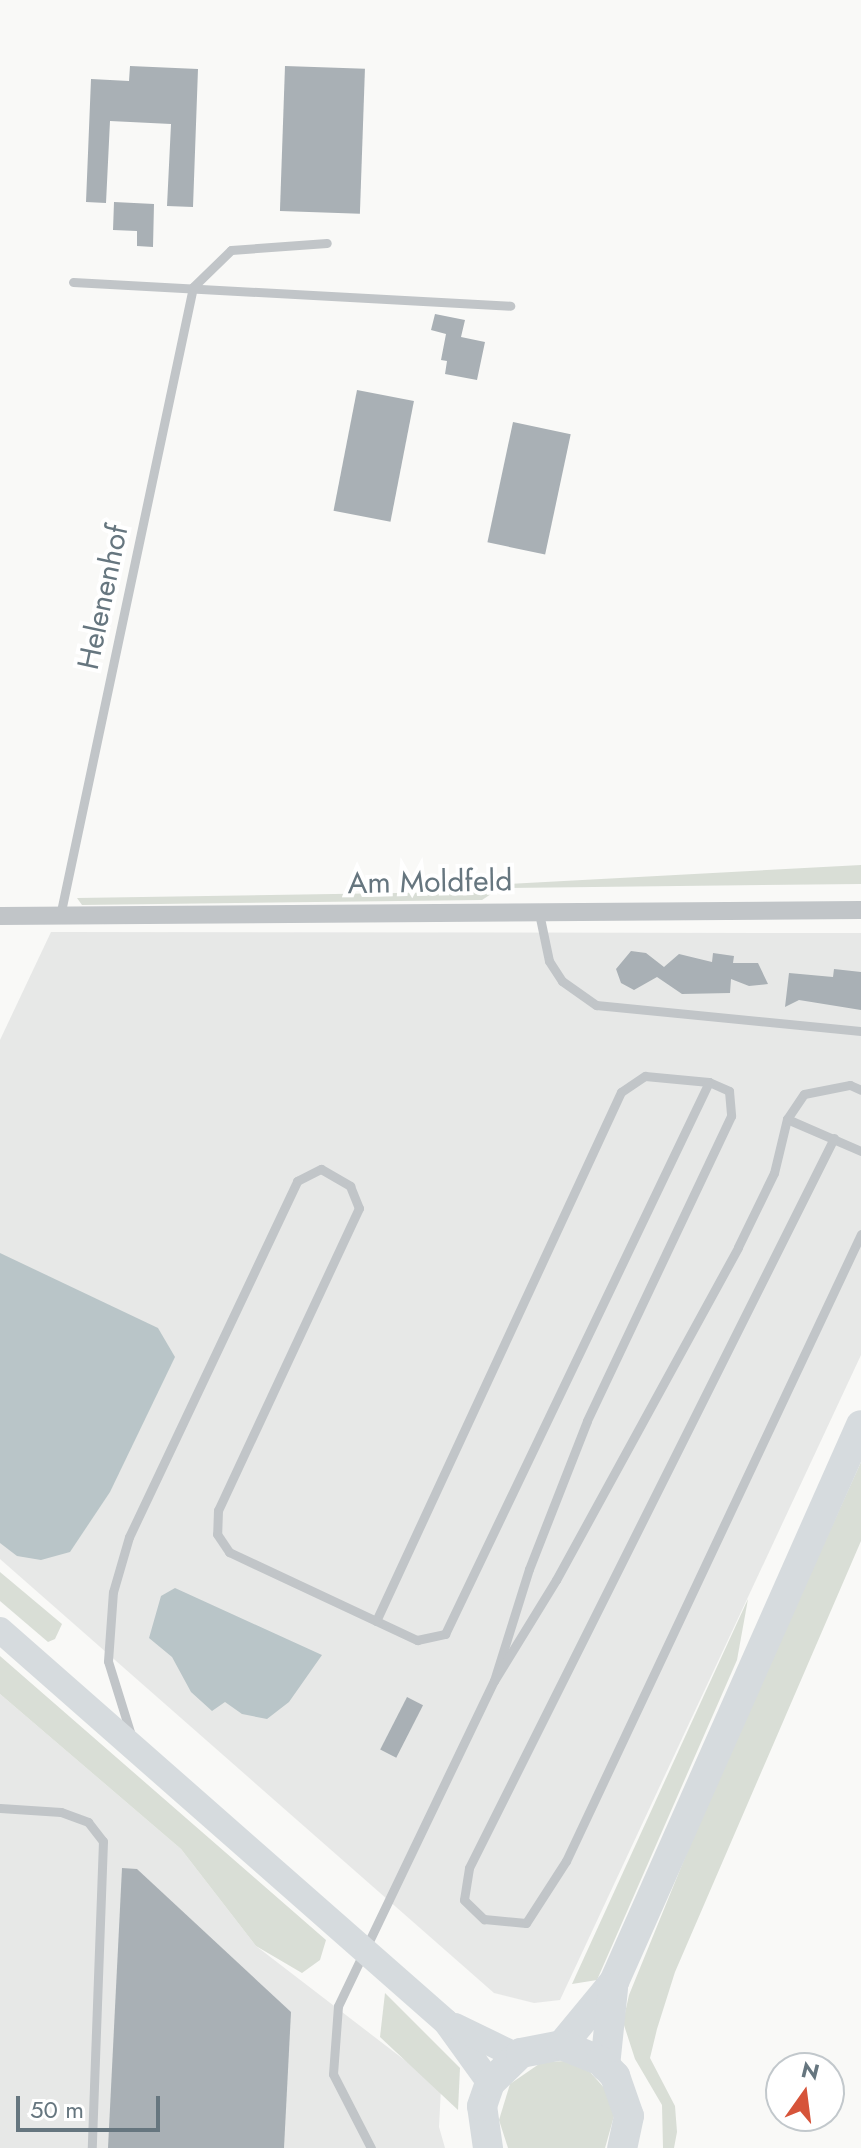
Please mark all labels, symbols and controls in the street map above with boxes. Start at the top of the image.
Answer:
street label: Helenenhof [70,521,136,673]
street label: Am Moldfeld [347,863,513,901]
north arrow [765,2052,845,2132]
text: N [798,2053,823,2088]
scale bar [20,2080,164,2130]
text: 50 m [30,2092,84,2127]

